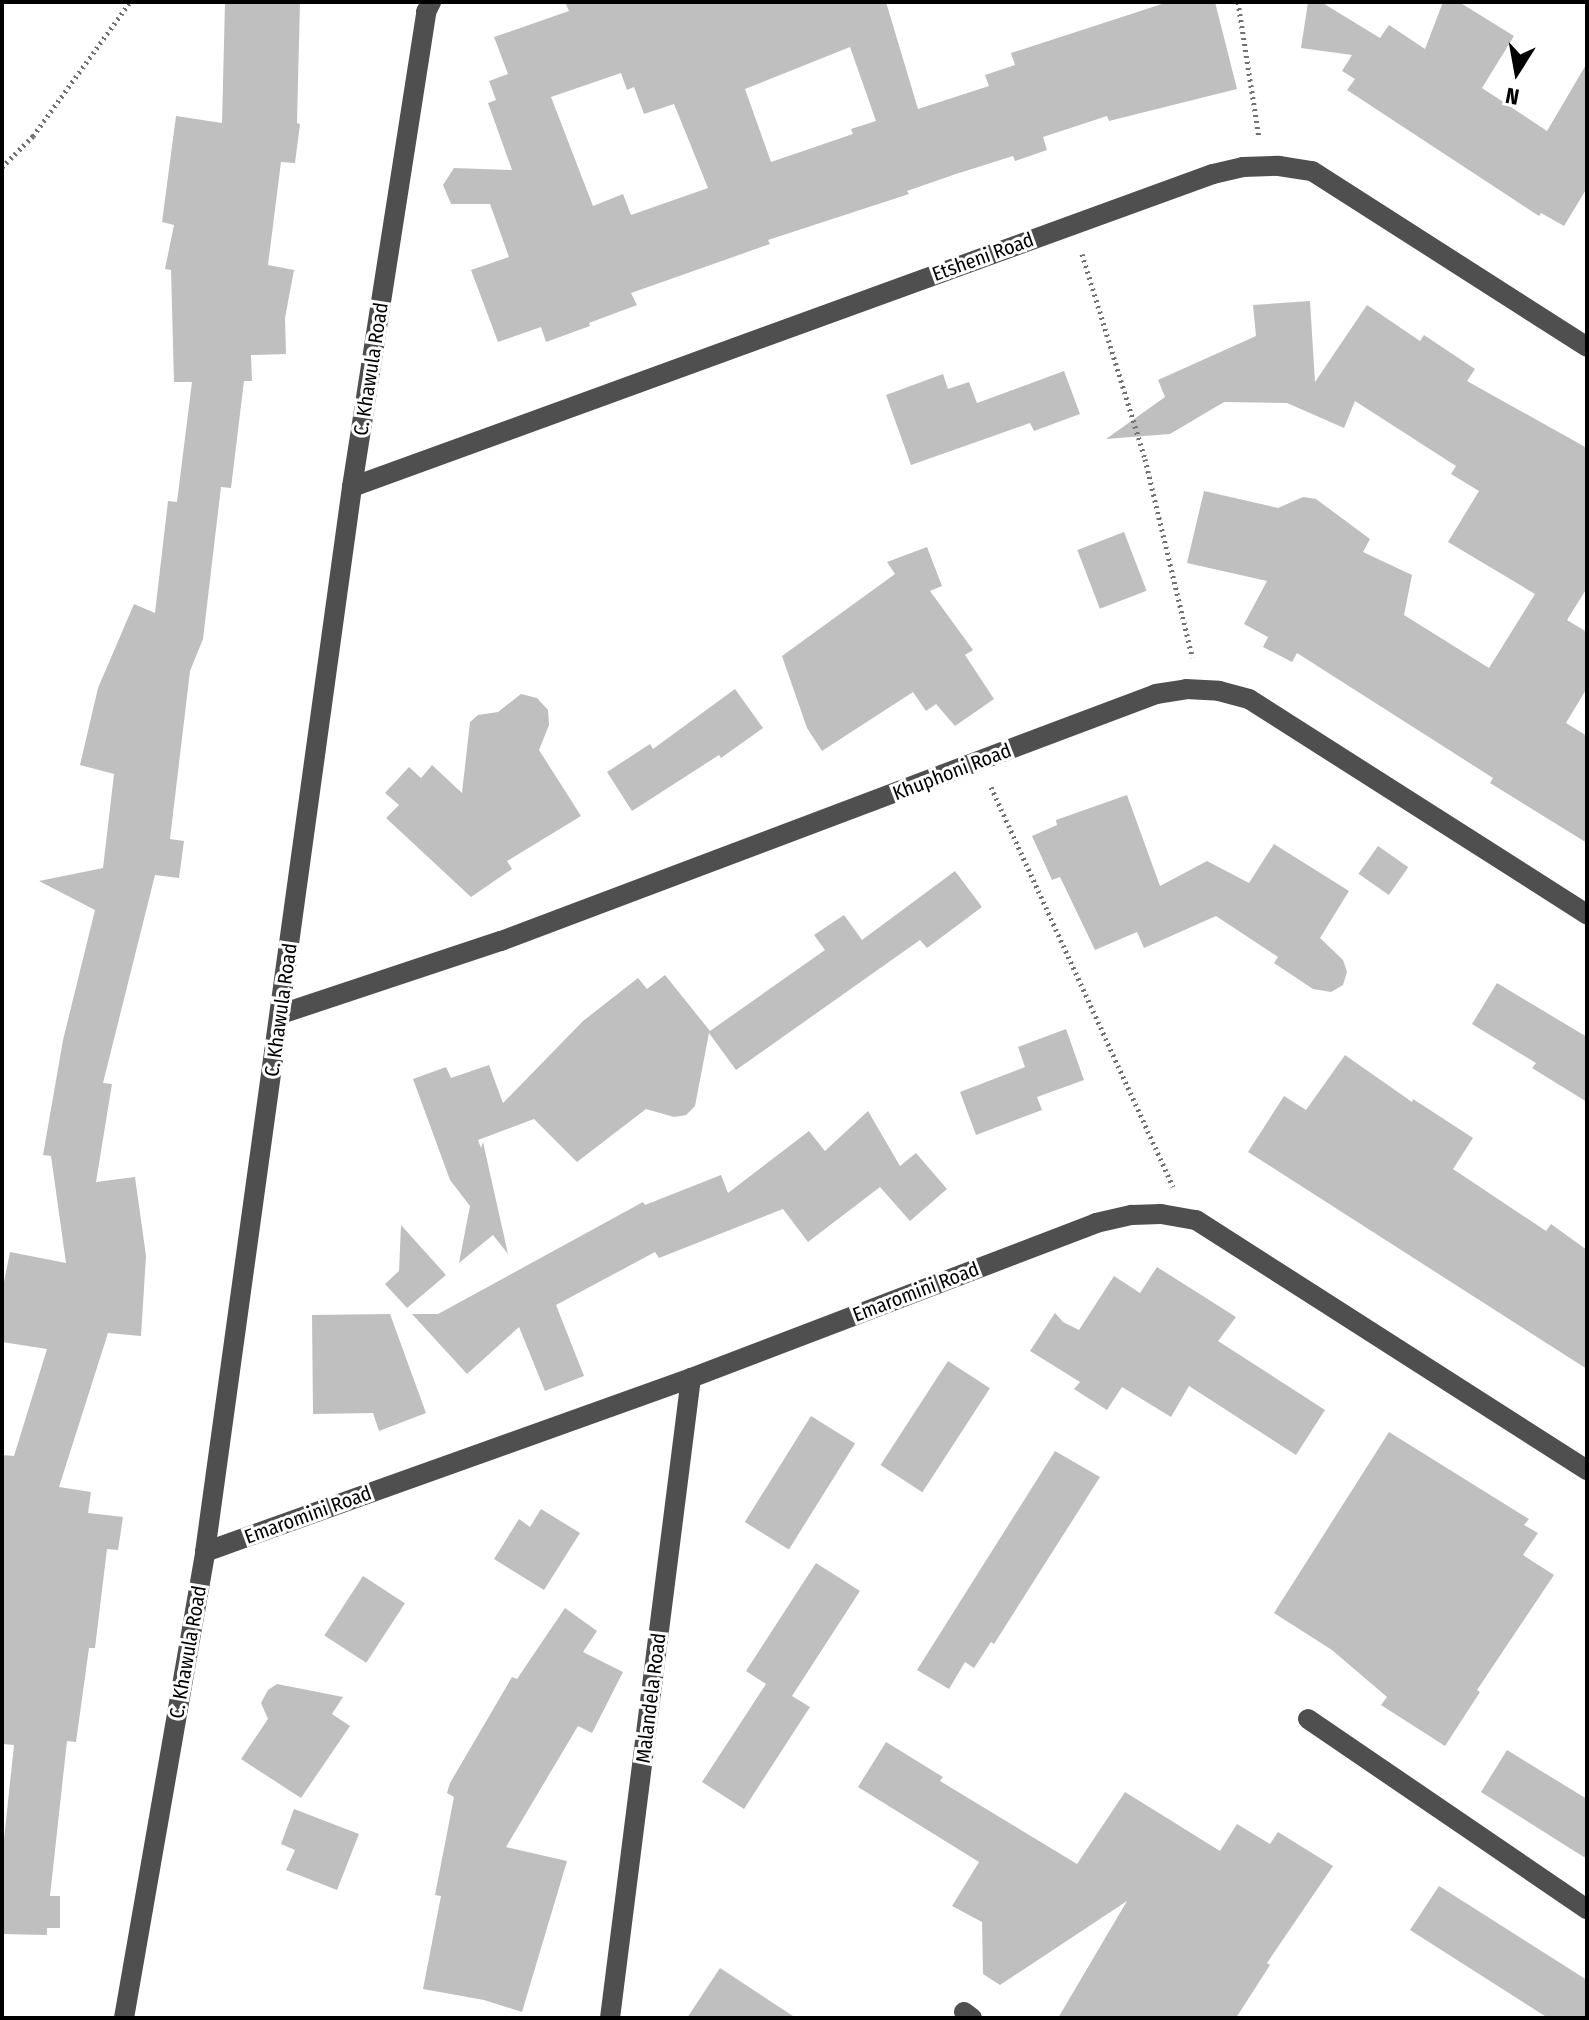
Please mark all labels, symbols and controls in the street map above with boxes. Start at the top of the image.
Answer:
north arrow [1477,32,1557,112]
text: N [1503,82,1521,111]
street label: Etsheni Road [929,228,1037,286]
street label: C. Khawula Road [349,301,393,437]
street label: Khuphoni Road [889,738,1015,806]
street label: C. Khawula Road [260,942,302,1078]
street label: Emaromini Road [849,1257,983,1327]
street label: Emaromini Road [241,1481,375,1549]
street label: C. Khawula Road [164,1584,212,1720]
street label: Malandela Road [631,1631,671,1765]

